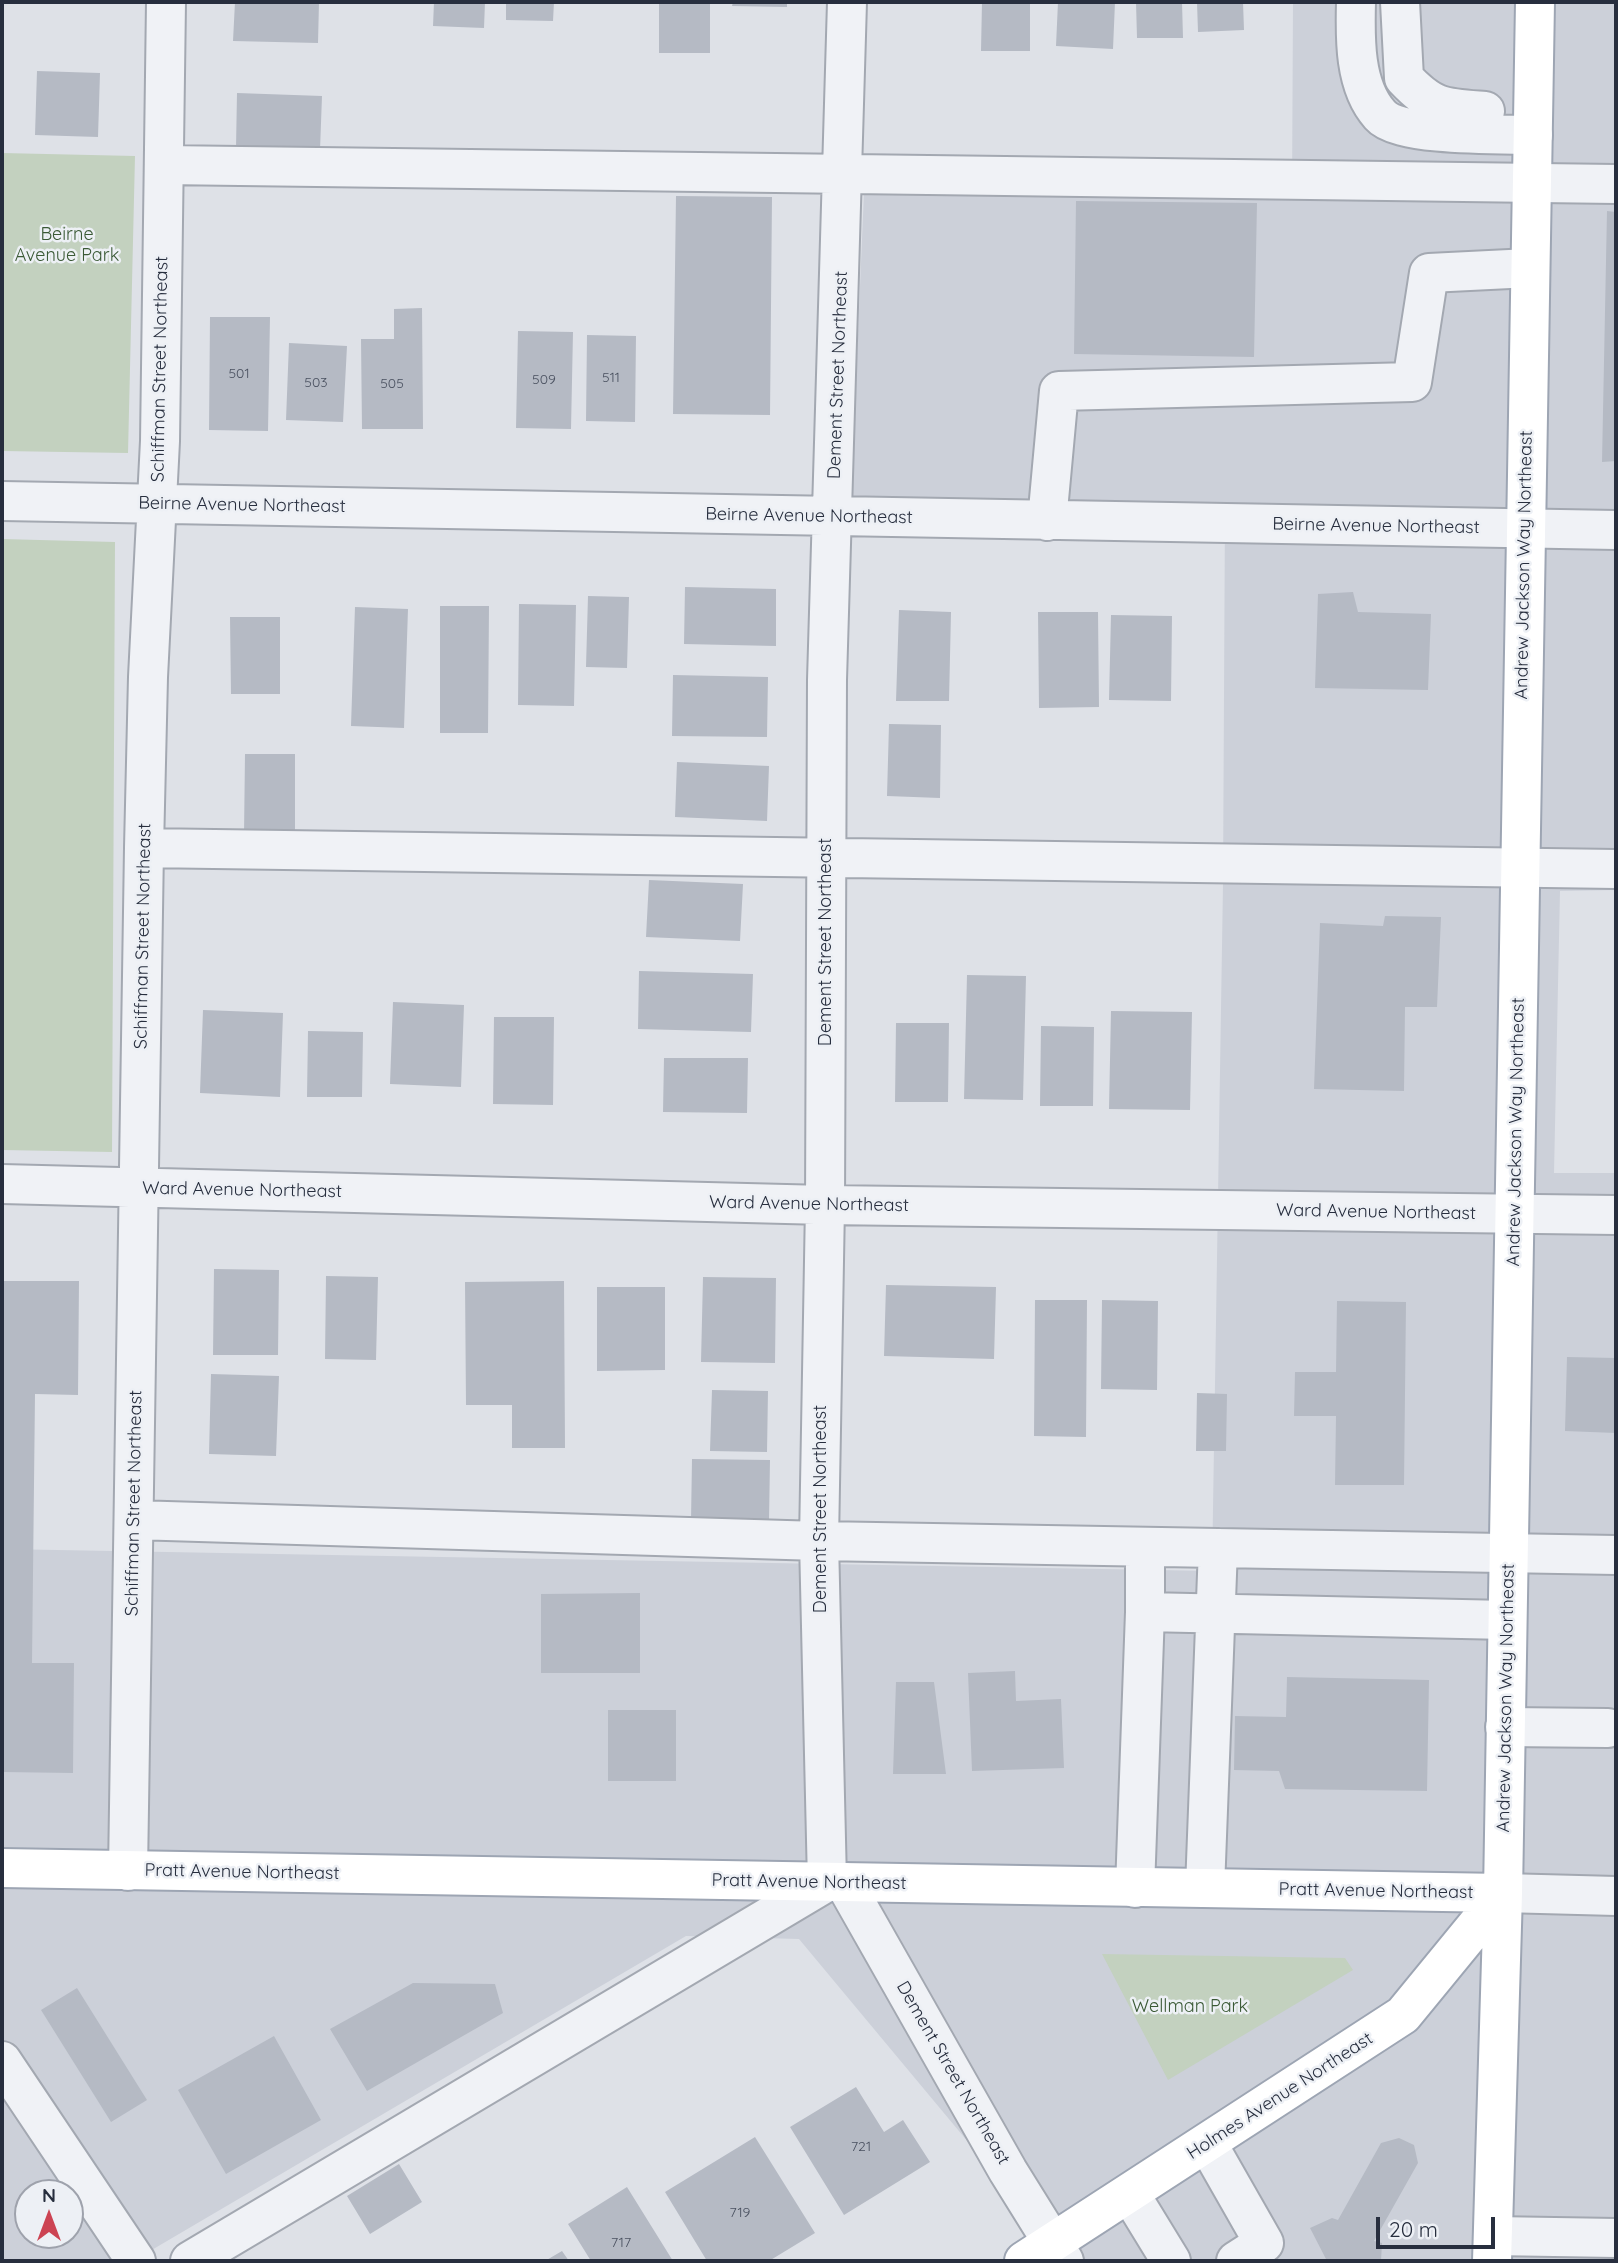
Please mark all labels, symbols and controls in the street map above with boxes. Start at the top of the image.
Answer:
park label: Beirne Avenue Park [15,224,119,266]
street label: Schiffman Street Northeast [147,256,173,482]
street label: Dement Street Northeast [824,271,852,479]
house number: 501 [228,366,250,382]
house number: 511 [602,370,620,386]
house number: 509 [532,372,556,388]
house number: 503 [304,375,328,391]
house number: 505 [380,376,404,392]
street label: Andrew Jackson Way Northeast [1511,430,1537,700]
street label: Beirne Avenue Northeast [138,492,346,518]
street label: Beirne Avenue Northeast [705,503,913,529]
street label: Beirne Avenue Northeast [1272,513,1480,539]
street label: Schiffman Street Northeast [130,823,156,1049]
street label: Dement Street Northeast [815,838,837,1046]
street label: Andrew Jackson Way Northeast [1503,997,1529,1267]
street label: Ward Avenue Northeast [142,1177,342,1203]
street label: Ward Avenue Northeast [709,1191,909,1217]
street label: Ward Avenue Northeast [1276,1199,1476,1225]
street label: Schiffman Street Northeast [121,1390,147,1616]
street label: Dement Street Northeast [810,1405,832,1613]
street label: Andrew Jackson Way Northeast [1493,1563,1519,1833]
street label: Pratt Avenue Northeast [144,1860,340,1884]
street label: Pratt Avenue Northeast [711,1870,907,1894]
street label: Pratt Avenue Northeast [1278,1879,1474,1903]
street label: Dement Street Northeast [892,1977,1014,2169]
park label: Wellman Park [1132,1996,1248,2018]
street label: Holmes Avenue Northeast [1183,2028,1377,2164]
house number: 721 [851,2139,871,2155]
north arrow [14,2179,84,2249]
text: N [42,2183,56,2207]
scale bar [1380,2204,1499,2248]
house number: 719 [730,2205,750,2221]
text: 20 m [1389,2216,1438,2242]
house number: 717 [611,2235,631,2251]

